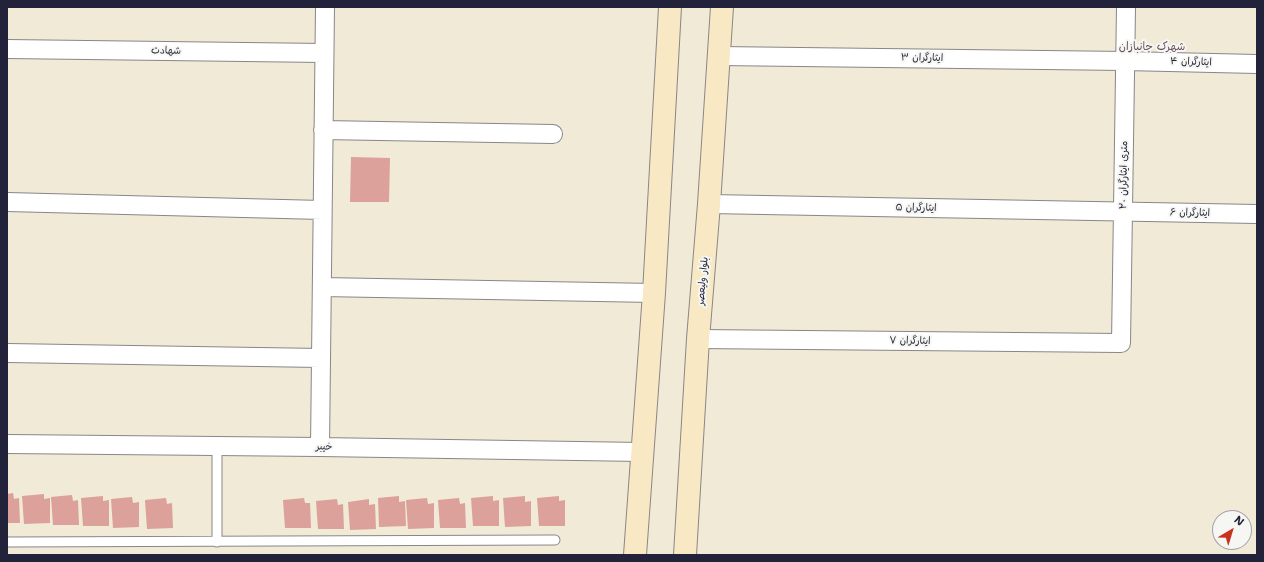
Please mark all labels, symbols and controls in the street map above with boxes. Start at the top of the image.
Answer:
district label: شهرک جانبازان [1119,40,1185,54]
street label: شهادت [151,45,181,57]
street label: ایثارگران ۳ [901,52,943,64]
street label: ایثارگران ۴ [1170,55,1212,69]
street label: ۲۰ متری ایثارگران [1117,141,1131,209]
street label: ایثارگران ۵ [895,202,937,214]
street label: ایثارگران ۶ [1170,207,1210,219]
street label: بلوار ولیعصر [695,256,711,306]
street label: ایثارگران ۷ [889,335,931,347]
street label: خیبر [315,441,333,453]
north arrow [1212,510,1252,550]
text: N [1231,512,1247,530]

